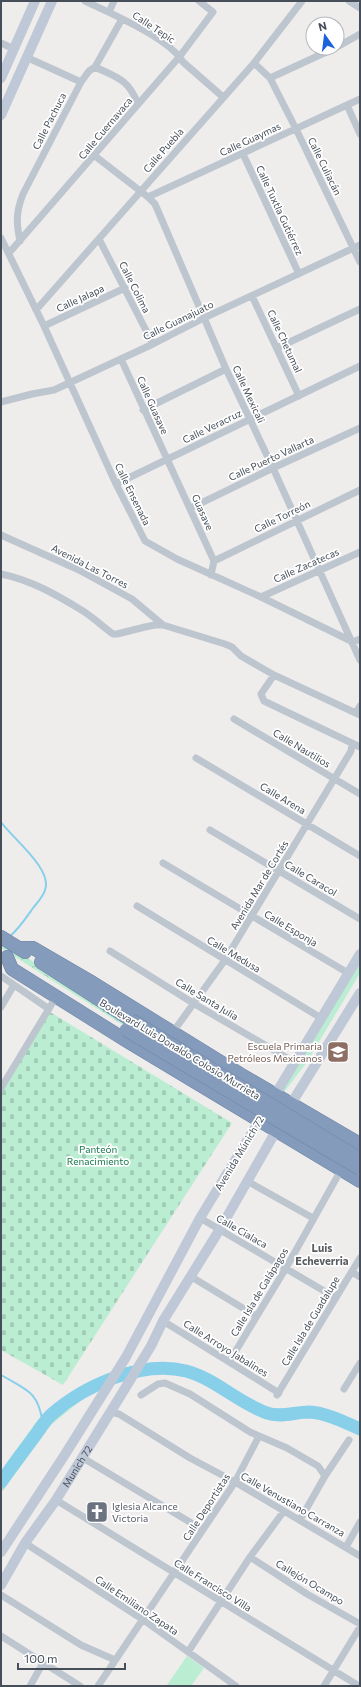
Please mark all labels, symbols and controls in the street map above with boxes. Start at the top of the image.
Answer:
street label: Calle Tepic [130,9,178,45]
north arrow [305,16,345,56]
text: N [317,19,328,33]
street label: Calle Pachuca [30,91,68,151]
street label: Calle Cuernavaca [76,95,134,161]
street label: Calle Guaymas [218,119,283,158]
street label: Calle Puebla [140,125,186,175]
street label: Calle Culiacán [306,135,344,197]
street label: Calle Tuxtla Gutiérrez [254,163,306,257]
street label: Calle Colima [117,259,153,315]
street label: Calle Jalapa [54,282,106,314]
street label: Calle Guanajuato [141,298,215,342]
street label: Calle Chetumal [265,308,305,374]
street label: Calle Mexicali [230,363,268,425]
street label: Calle Guasave [135,374,171,436]
street label: Calle Veracruz [180,406,244,446]
street label: Calle Puerto Vallarta [226,433,316,483]
street label: Calle Ensenada [113,461,153,527]
street label: Guasave [190,492,216,532]
street label: Calle Torreón [252,497,312,535]
street label: Avenida Las Torres [50,541,131,591]
street label: Calle Zacatecas [271,545,341,585]
street label: Calle Nautilios [271,726,333,770]
street label: Calle Arena [258,780,308,816]
street label: Avenida Mar de Cortés [228,838,291,932]
street label: Calle Caracol [283,858,339,898]
street label: Calle Esponja [262,907,320,949]
street label: Calle Medusa [205,933,263,975]
street label: Calle Santa Julia [173,976,241,1022]
street label: Boulevard Luis Donaldo Colosio Murrieta [98,996,262,1102]
school or university icon: Escuela Primaria Petróleos Mexicanos [325,1039,351,1065]
place label: Escuela Primaria Petróleos Mexicanos [228,1040,322,1064]
street label: Avenida Múnich 72 [212,1113,266,1192]
park label: Panteón Renacimiento [67,1143,129,1167]
street label: Calle Cialaca [214,1212,270,1250]
district label: Luis Echeverria [295,1241,349,1267]
street label: Calle Isla de Galápagos [228,1245,291,1339]
street label: Calle Isla de Guadalupe [278,1274,342,1368]
street label: Calle Arroyo Jabalines [181,1317,271,1379]
street label: Munich 72 [59,1443,95,1489]
street label: Calle Venustiano Carranza [239,1469,347,1539]
street label: Calle Deportistas [180,1471,233,1543]
church icon: Iglesia Alcance Victoria [84,1499,110,1525]
place label: Iglesia Alcance Victoria [112,1500,178,1524]
street label: Calle Francisco Villa [172,1556,254,1614]
street label: Callejón Ocampo [274,1557,346,1607]
street label: Calle Emiliano Zapata [93,1573,181,1637]
scale bar [18,1645,125,1671]
text: 100 m [24,1651,58,1665]

